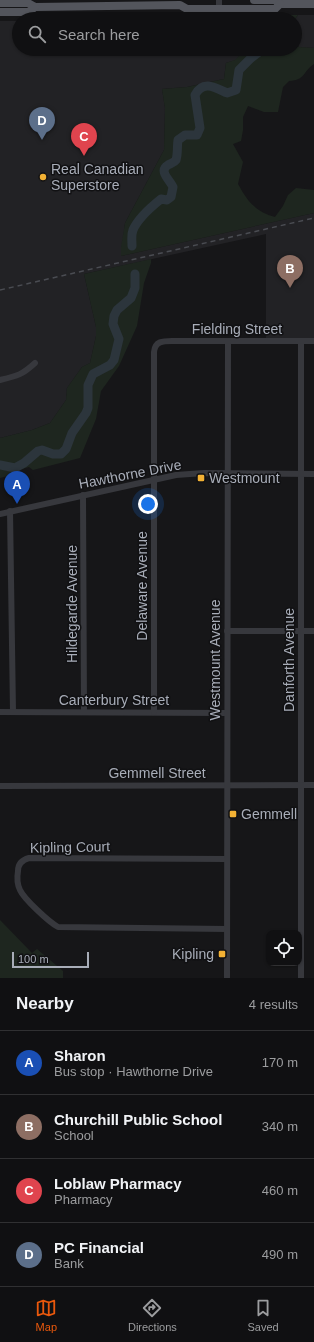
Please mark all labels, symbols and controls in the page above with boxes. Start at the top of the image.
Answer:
search box [12,12,302,56]
icon: search [26,23,48,45]
text: Search here [58,26,140,43]
pin: D [29,107,55,140]
pin: C [71,123,97,156]
place label: Real Canadian Superstore [51,161,144,193]
marker: Real Canadian Superstore [38,172,48,182]
pin: B [277,255,303,288]
street label: Fielding Street [192,321,282,337]
street label: Hawthorne Drive [77,456,183,492]
place label: Westmount [209,470,280,486]
pin: A [4,471,30,504]
marker: Westmount [196,473,206,483]
your location [138,494,158,514]
street label: Delaware Avenue [134,531,150,641]
street label: Hildegarde Avenue [64,545,80,663]
street label: Westmount Avenue [207,599,223,720]
street label: Danforth Avenue [281,608,297,712]
street label: Canterbury Street [59,692,169,708]
street label: Gemmell Street [108,765,206,781]
place label: Gemmell [241,806,297,822]
marker: Gemmell [228,809,238,819]
street label: Kipling Court [30,838,110,856]
map controls [266,930,302,966]
button: locate [266,930,302,966]
place label: Kipling [172,946,214,962]
marker: Kipling [217,949,227,959]
scale bar [12,950,89,969]
text: 100 m [18,953,49,965]
text: Nearby [16,994,74,1013]
text: 4 results [249,997,298,1012]
text: Sharon [54,1047,106,1064]
text: A [24,1055,34,1070]
text: 170 m [262,1055,298,1070]
text: Bus stop · Hawthorne Drive [54,1064,213,1079]
text: Churchill Public School [54,1111,222,1128]
text: B [24,1119,34,1134]
text: 340 m [262,1119,298,1134]
text: School [54,1128,94,1143]
text: Loblaw Pharmacy [54,1175,182,1192]
text: C [24,1183,34,1198]
text: 460 m [262,1183,298,1198]
text: Pharmacy [54,1192,113,1207]
text: PC Financial [54,1239,144,1256]
text: D [24,1247,34,1262]
text: 490 m [262,1247,298,1262]
text: Bank [54,1256,84,1271]
tab: Map [35,1297,57,1333]
tab: Directions [128,1297,177,1333]
tab: Saved [247,1297,279,1333]

